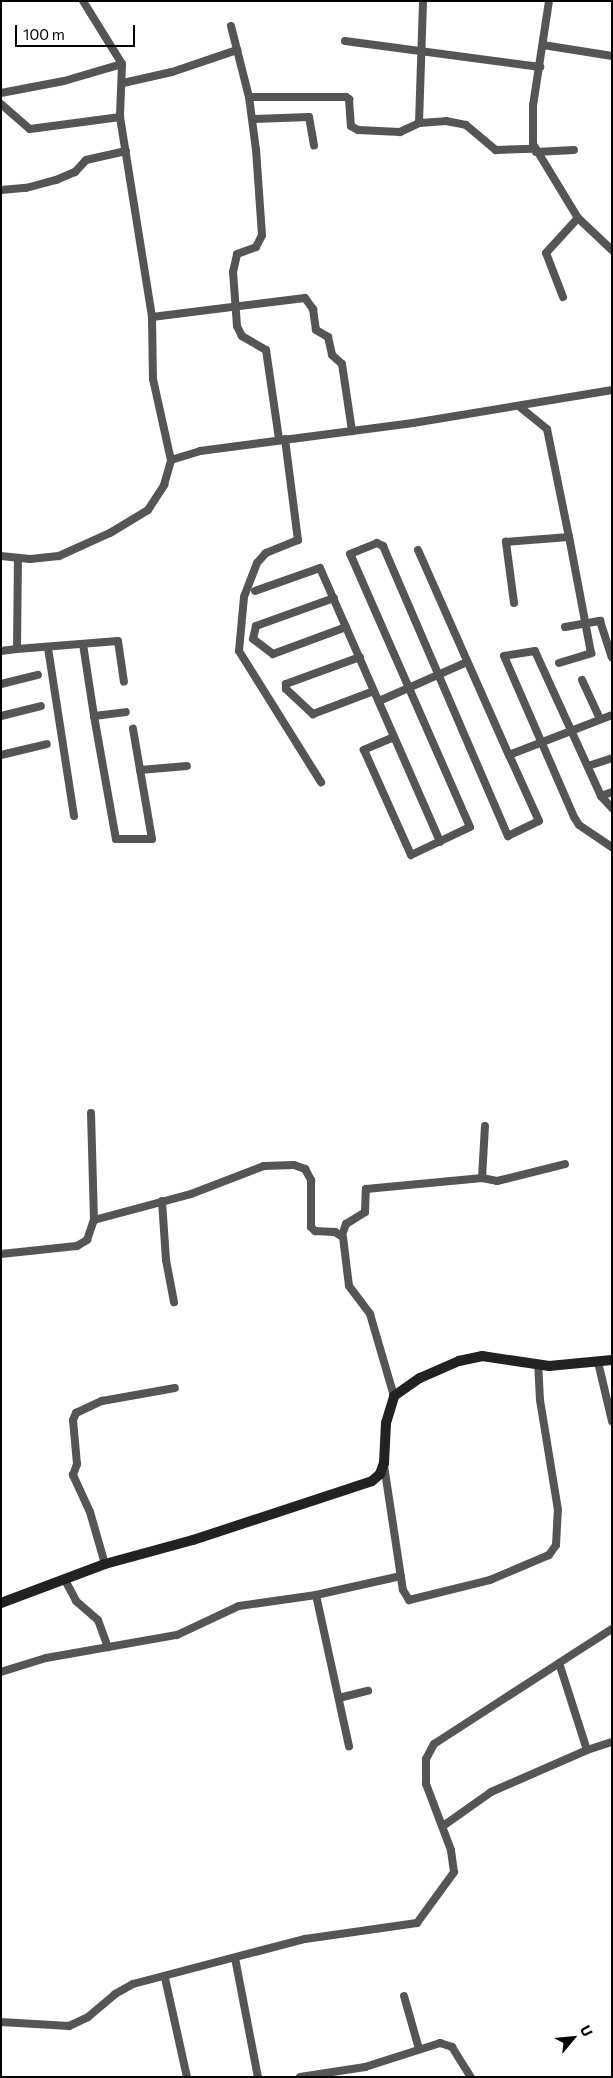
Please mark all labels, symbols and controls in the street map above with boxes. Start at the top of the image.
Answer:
scale bar [18,15,138,47]
text: 100 m [23,25,65,43]
north arrow [548,2013,598,2063]
text: U [577,2022,597,2039]

